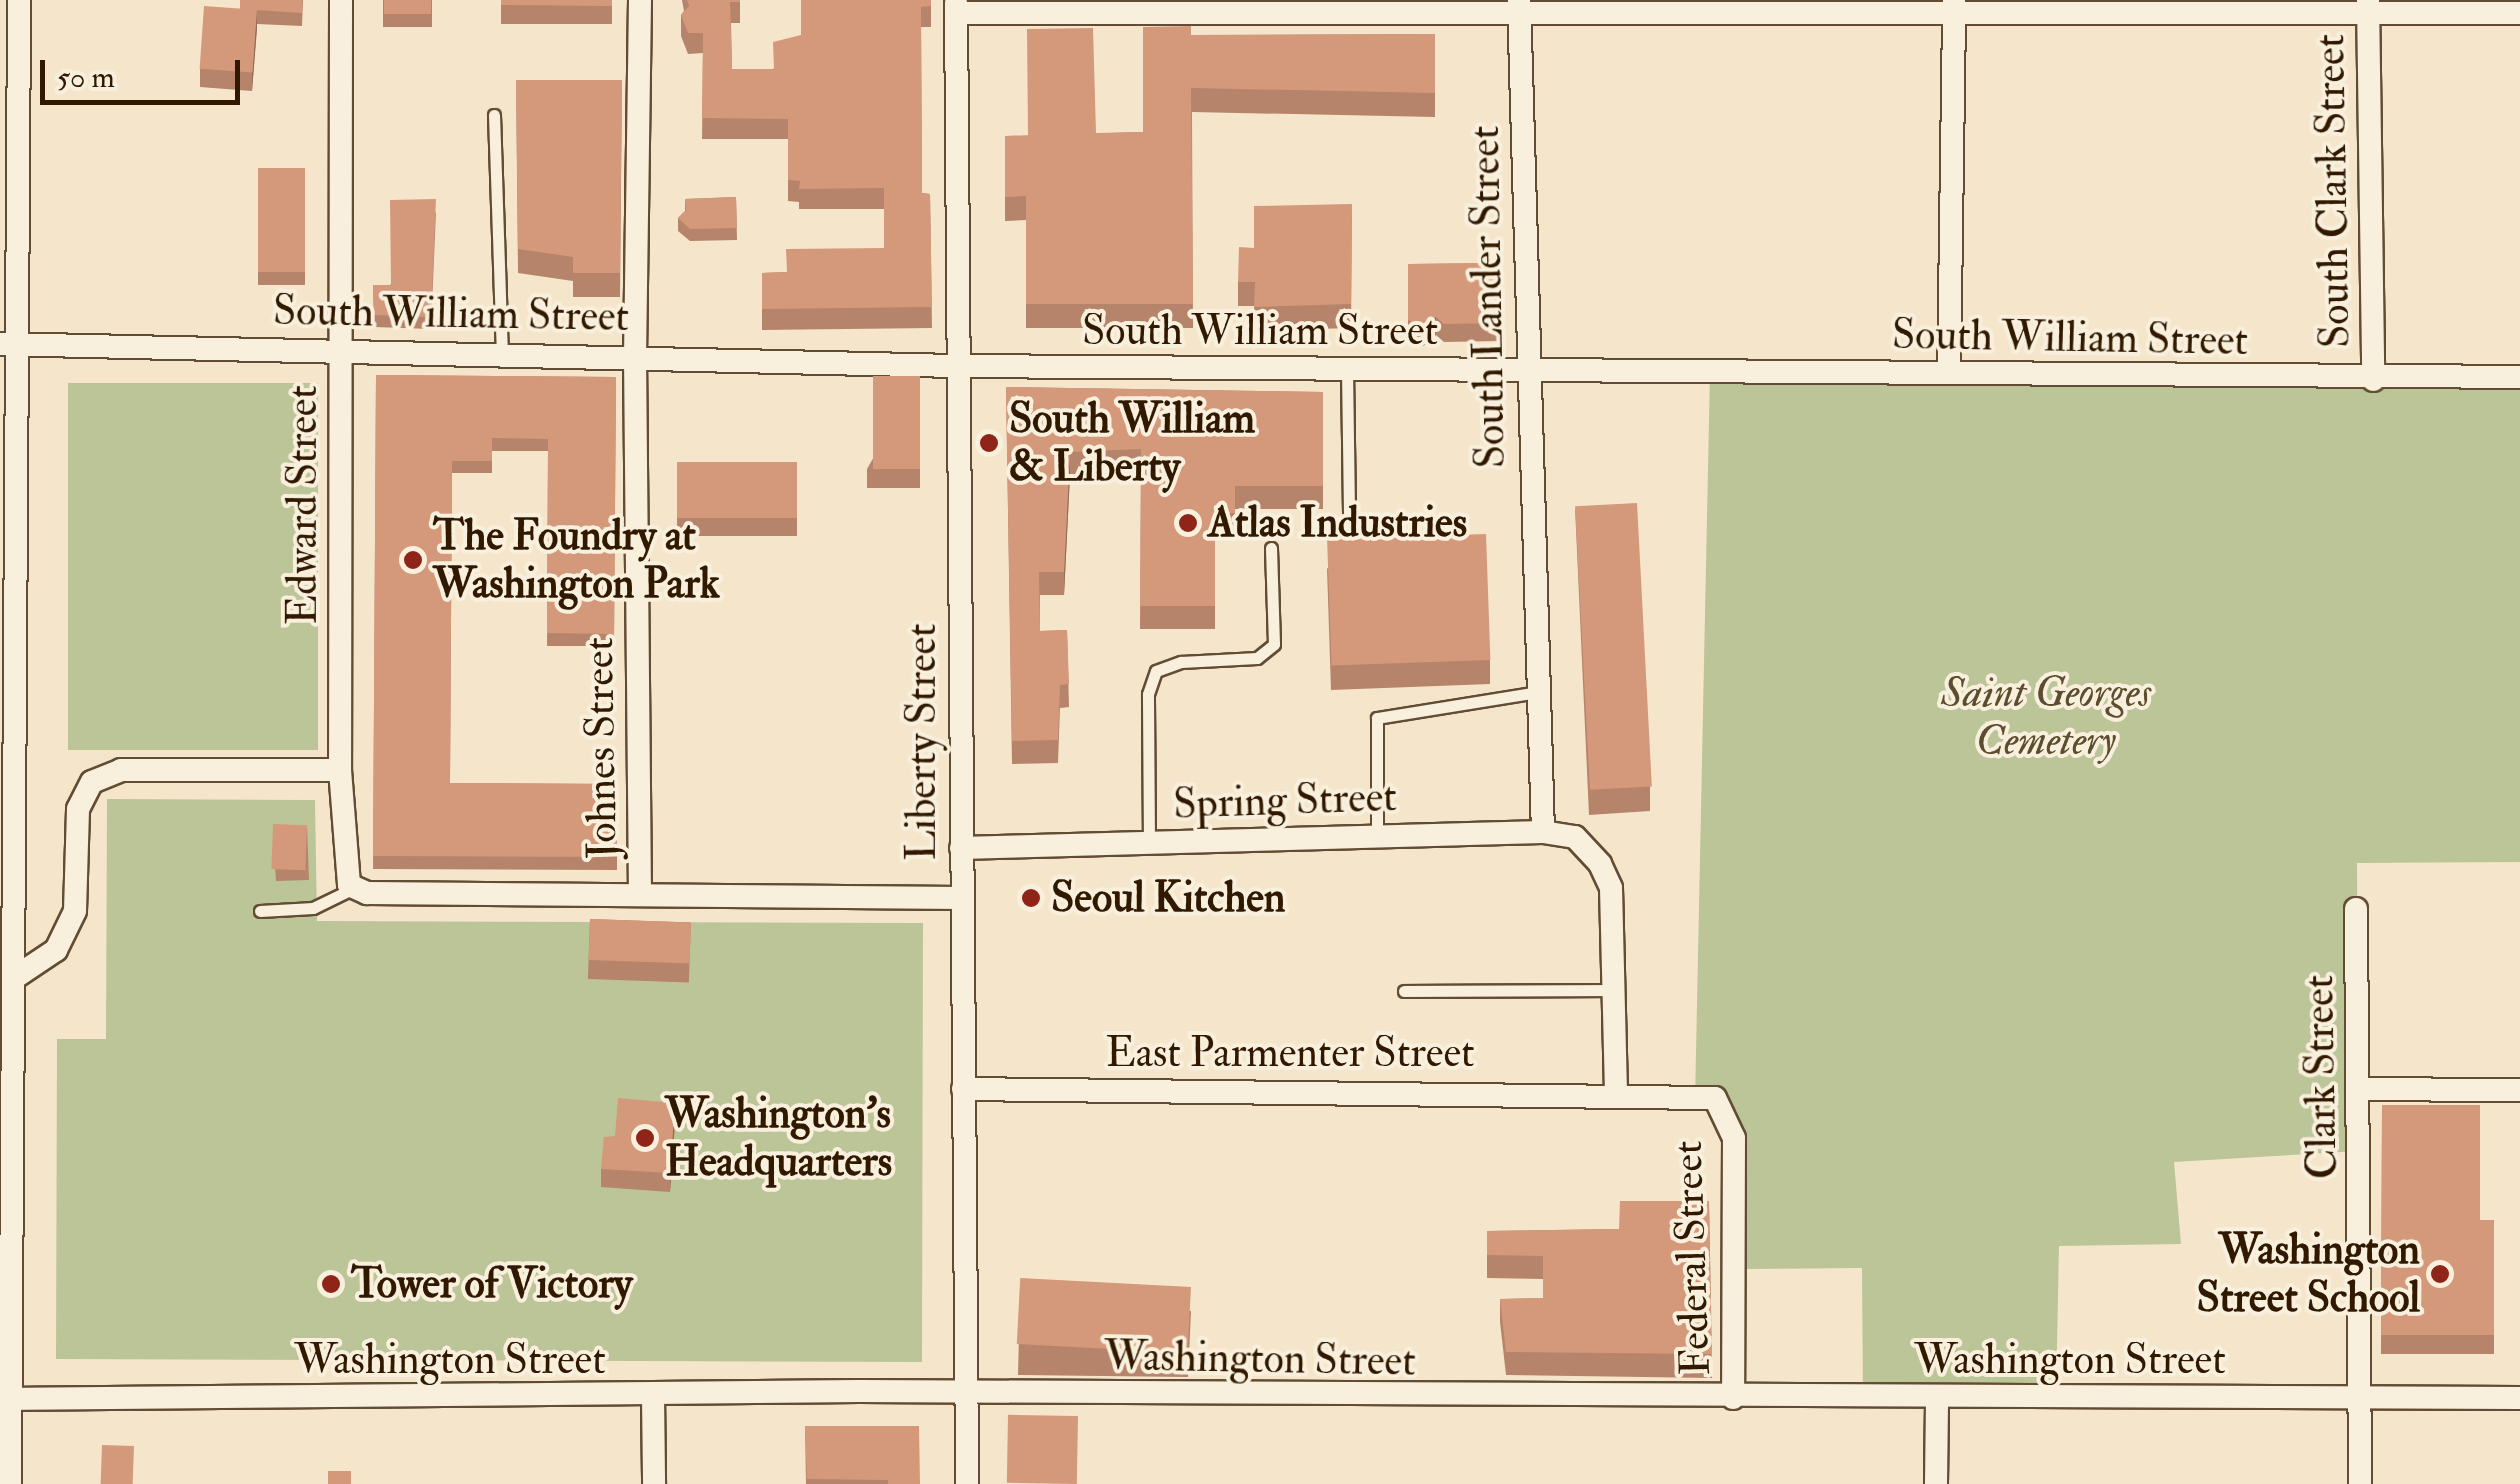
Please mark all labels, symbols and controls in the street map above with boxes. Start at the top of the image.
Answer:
street label: South Clark Street [2305,34,2361,348]
scale bar [45,40,245,102]
text: 50 m [57,59,115,96]
street label: South Lander Street [1460,125,1516,469]
street label: South William Street [272,286,630,342]
street label: South William Street [1082,306,1438,356]
street label: South William Street [1891,310,2249,366]
street label: Edward Street [278,385,328,625]
place label: South William & Liberty [1009,394,1255,492]
marker: South William & Liberty [978,432,1000,454]
place label: Atlas Industries [1208,498,1467,548]
place label: The Foundry at Washington Park [433,511,720,610]
marker: Atlas Industries [1177,512,1199,534]
marker: The Foundry at Washington Park [402,549,424,571]
street label: Liberty Street [897,623,947,861]
street label: Johnes Street [574,637,628,859]
park label: Saint Georges Cemetery [1941,668,2151,766]
street label: Spring Street [1172,772,1398,830]
place label: Seoul Kitchen [1051,873,1285,923]
marker: Seoul Kitchen [1020,887,1042,909]
street label: Clark Street [2294,974,2348,1180]
street label: East Parmenter Street [1105,1028,1475,1078]
place label: Washington's Headquarters [665,1089,892,1188]
marker: Washington's Headquarters [634,1127,656,1149]
street label: Federal Street [1663,1140,1721,1376]
place label: Washington Street School [2197,1225,2420,1324]
place label: Tower of Victory [351,1259,632,1309]
marker: Washington Street School [2429,1263,2451,1285]
marker: Tower of Victory [320,1273,342,1295]
street label: Washington Street [1104,1331,1416,1387]
street label: Washington Street [294,1335,606,1385]
street label: Washington Street [1914,1335,2226,1385]

